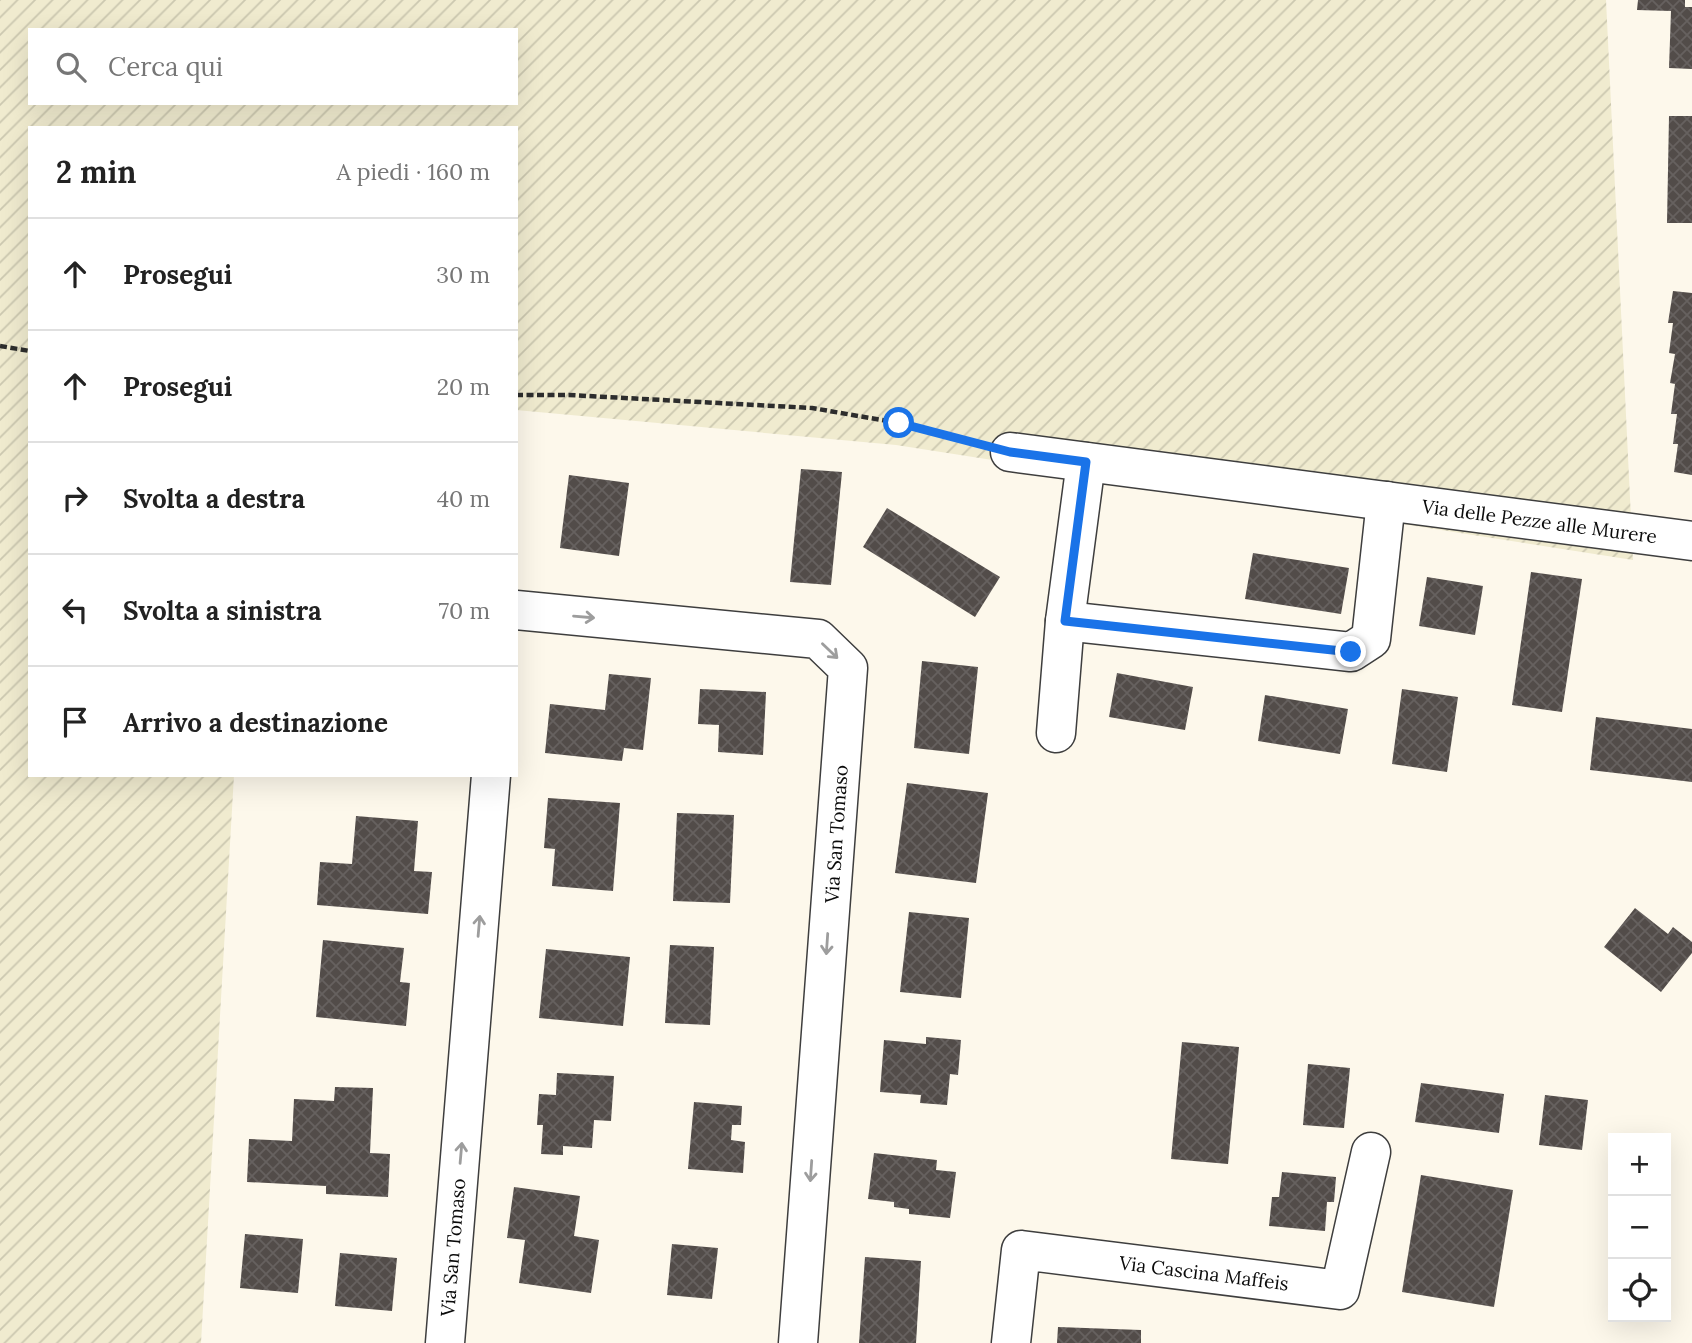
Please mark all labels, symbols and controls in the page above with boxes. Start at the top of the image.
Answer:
search box [28,28,518,105]
icon: search [52,48,90,86]
text: Cerca qui [108,50,223,83]
text: 2 min [56,153,136,191]
text: A piedi · 160 m [336,157,490,186]
icon: ahead [56,255,94,293]
text: Prosegui [123,258,232,291]
text: 30 m [436,260,490,289]
icon: ahead [56,367,94,405]
text: Prosegui [123,370,232,403]
text: 20 m [437,372,490,401]
route start [883,407,914,438]
icon: right [56,479,94,517]
text: Svolta a destra [123,482,305,515]
text: 40 m [437,484,490,513]
street label: Via delle Pezze alle Murere [1420,494,1659,548]
icon: left [56,591,94,629]
text: Svolta a sinistra [123,594,322,627]
text: 70 m [439,596,490,625]
one-way arrow [572,611,595,624]
route end [1335,636,1366,667]
one-way arrow [821,643,838,660]
icon: arrive [56,703,94,741]
text: Arrivo a destinazione [123,706,388,739]
street label: Via San Tomaso [819,764,853,905]
one-way arrow [473,915,486,938]
one-way arrow [821,932,834,955]
map controls [1608,1133,1671,1322]
button: + [1608,1133,1671,1196]
one-way arrow [454,1142,467,1165]
one-way arrow [804,1159,817,1182]
street label: Via San Tomaso [435,1177,470,1318]
button: − [1608,1196,1671,1259]
street label: Via Cascina Maffeis [1117,1250,1290,1295]
button: locate [1608,1259,1671,1322]

